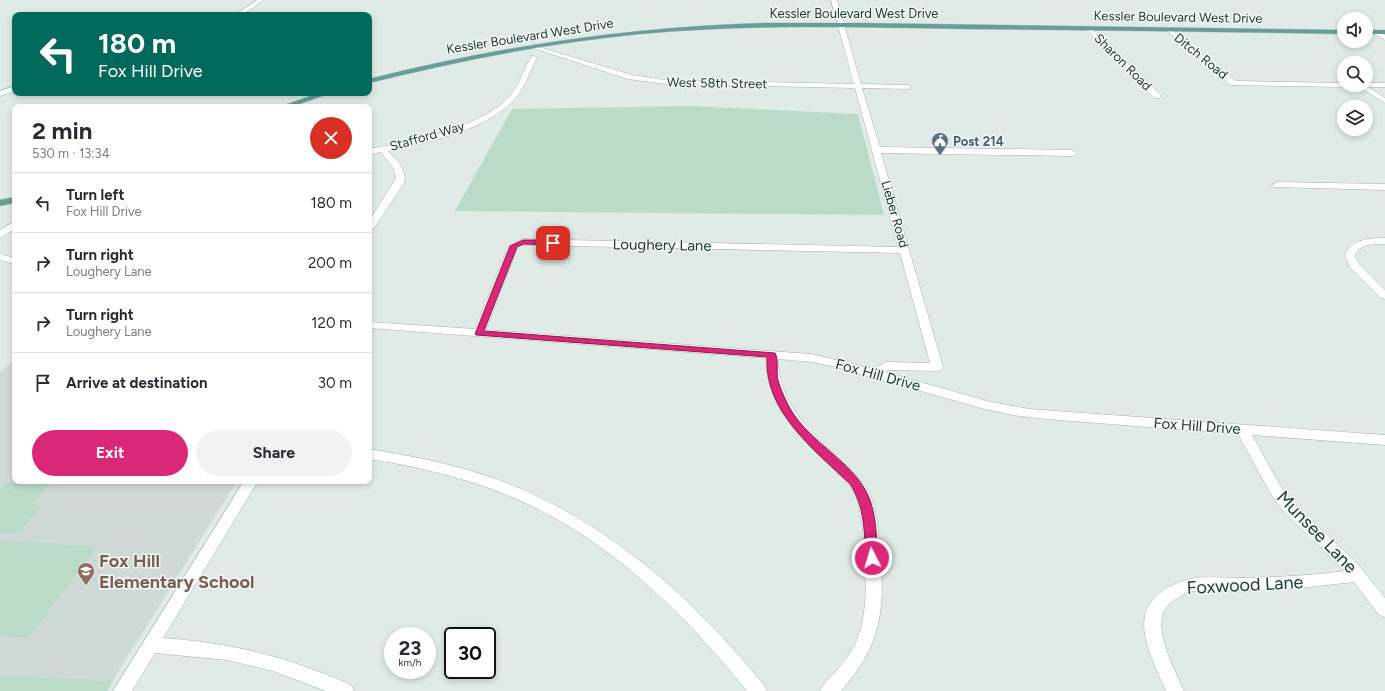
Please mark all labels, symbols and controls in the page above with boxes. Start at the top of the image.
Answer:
street label: Kessler Boulevard West Drive [770,6,938,21]
street label: Kessler Boulevard West Drive [1093,8,1263,26]
map controls [1337,12,1373,136]
button: sound [1337,12,1373,48]
street label: Kessler Boulevard West Drive [445,15,615,57]
text: 180 m [98,26,176,60]
icon: left [32,28,84,80]
street label: Sharon Road [1091,30,1155,94]
street label: Ditch Road [1171,30,1231,82]
button: search [1337,56,1373,92]
text: Fox Hill Drive [98,60,203,82]
street label: West 58th Street [667,75,767,91]
button: layers [1337,100,1373,136]
text: 2 min [32,116,92,145]
button: close [310,117,352,159]
street label: Stafford Way [388,118,466,154]
public building icon: Post 214 [930,131,950,156]
place label: Post 214 [953,134,1004,149]
text: 530 m · 13:34 [32,146,110,161]
street label: Lieber Road [878,179,912,249]
text: Turn left [66,186,124,204]
icon: left [32,192,54,214]
text: 180 m [311,194,352,212]
text: Fox Hill Drive [66,204,142,219]
pin [536,226,570,260]
icon: arrive [542,232,564,254]
street label: Loughery Lane [612,235,712,255]
text: Turn right [66,246,134,264]
icon: right [32,252,54,274]
text: 200 m [308,254,352,272]
text: Loughery Lane [66,264,152,279]
text: Turn right [66,306,134,324]
icon: right [32,312,54,334]
text: 120 m [311,314,352,332]
text: Loughery Lane [66,324,152,339]
street label: Fox Hill Drive [834,355,922,395]
icon: arrive [32,372,54,394]
text: Arrive at destination [66,374,207,392]
text: 30 m [318,374,352,392]
street label: Fox Hill Drive [1153,414,1241,438]
button: Exit [32,430,188,476]
button: Share [196,430,352,476]
street label: Munsee Lane [1272,486,1362,578]
position arrow [851,537,893,579]
place label: Fox Hill Elementary School [99,550,254,593]
school or university icon: Fox Hill Elementary School [76,561,96,586]
street label: Foxwood Lane [1186,571,1304,599]
speed limit sign: 30 [444,627,496,679]
text: 23 [399,636,421,660]
text: km/h [399,656,421,669]

